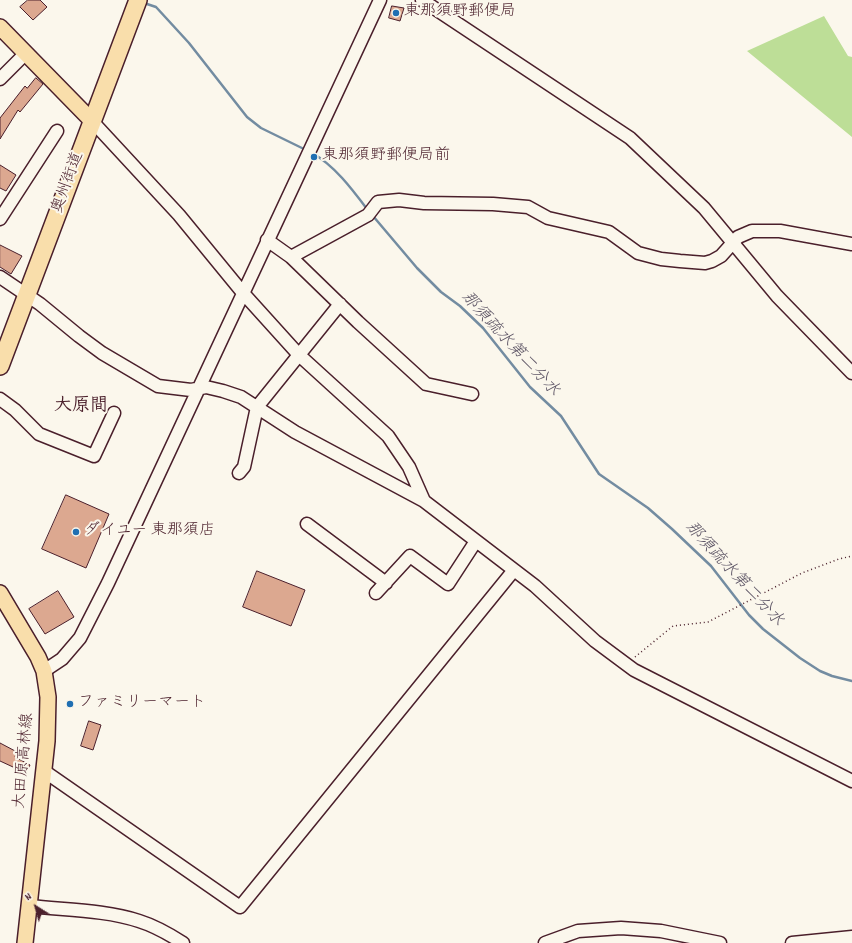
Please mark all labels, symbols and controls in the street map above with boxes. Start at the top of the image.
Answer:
place label: 東那須野郵便局 [404,3,516,23]
marker: 東那須野郵便局 [391,8,401,18]
place label: 東那須野郵便局前 [322,147,450,167]
street label: 奥州街道 [49,150,89,216]
marker: 東那須野郵便局前 [309,152,319,162]
water label: 那須疏水第二分水 [455,288,563,402]
district label: 大原間 [54,397,108,419]
water label: 那須疏水第二分水 [679,518,787,632]
place label: ダイユー 東那須店 [84,522,215,542]
marker: ダイユー 東那須店 [71,527,81,537]
place label: ファミリーマート [78,694,206,714]
marker: ファミリーマート [65,699,75,709]
street label: 大田原高林線 [11,712,39,810]
north arrow [16,887,56,927]
text: N [22,889,36,905]

